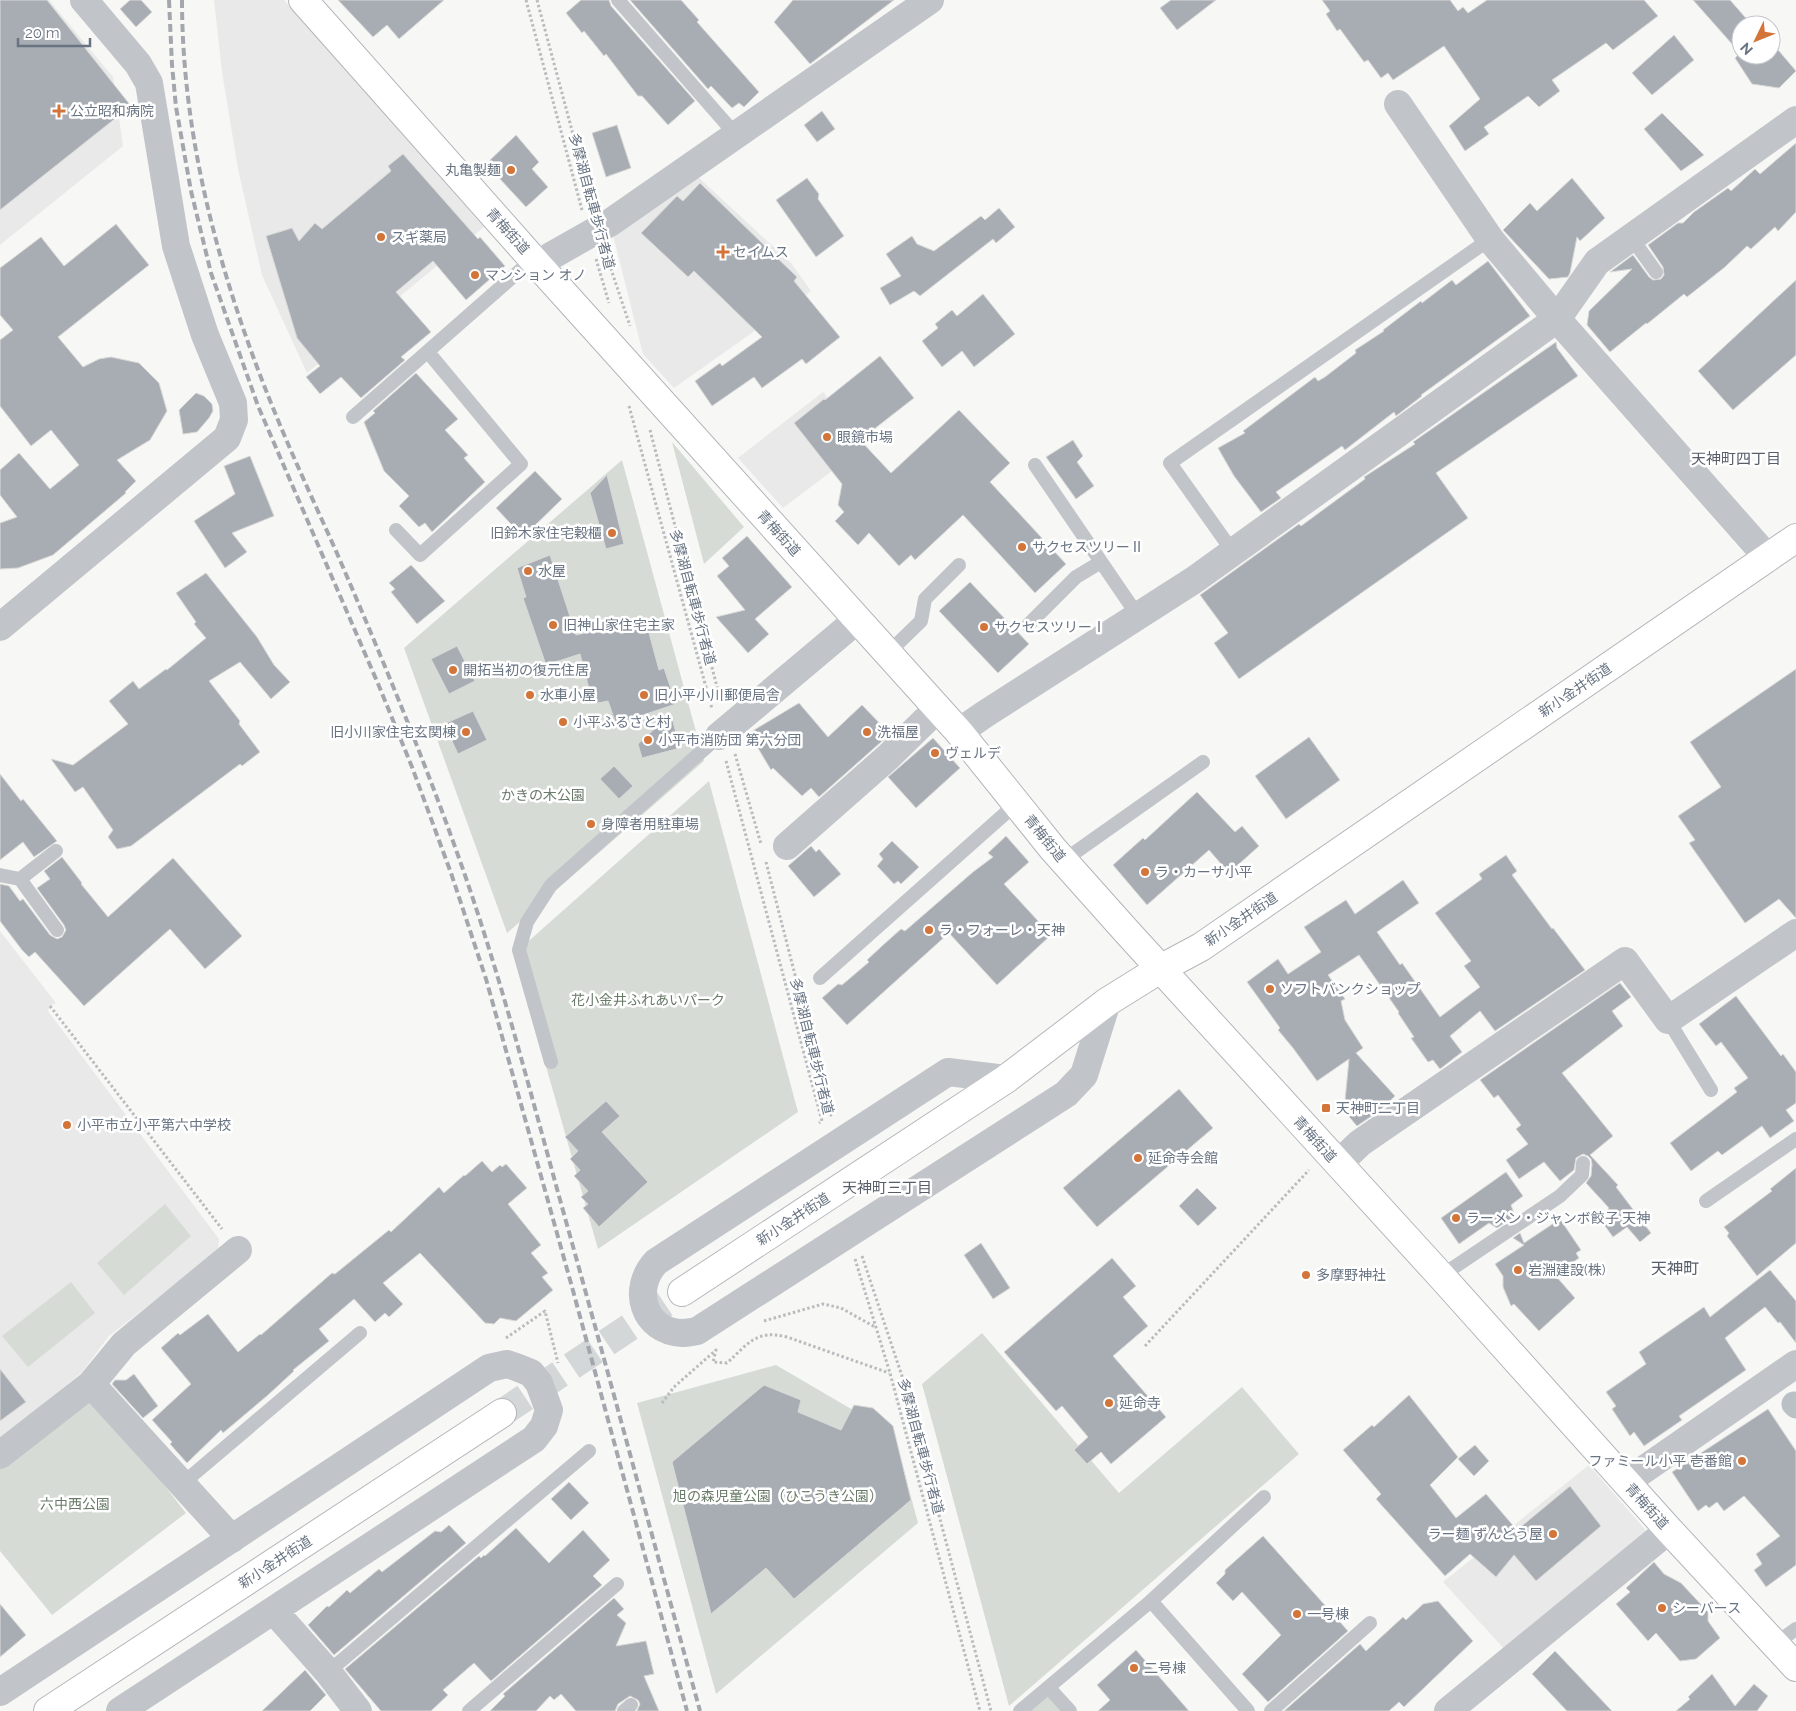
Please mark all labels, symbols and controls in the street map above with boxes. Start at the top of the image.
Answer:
scale bar [18,15,90,47]
north arrow [1731,15,1781,65]
text: 20 m [25,24,60,42]
text: N [1737,40,1756,58]
place label: 公立昭和病院 [70,103,154,119]
marker: 公立昭和病院 [52,104,66,118]
street label: 多摩湖自転車歩行者道 [566,131,618,271]
place label: 丸亀製麺 [445,162,501,178]
marker: 丸亀製麺 [505,164,517,176]
street label: 青梅街道 [483,205,533,257]
place label: スギ薬局 [391,229,447,245]
marker: スギ薬局 [375,231,387,243]
place label: セイムス [733,244,789,260]
marker: セイムス [717,246,729,258]
place label: マンション オノ [485,267,587,283]
marker: マンション オノ [469,269,481,281]
place label: 眼鏡市場 [837,429,893,445]
marker: 眼鏡市場 [821,431,833,443]
district label: 天神町四丁目 [1691,450,1781,468]
street label: 青梅街道 [754,507,804,559]
place label: 旧鈴木家住宅穀櫃 [490,525,602,541]
marker: 旧鈴木家住宅穀櫃 [606,527,618,539]
street label: 多摩湖自転車歩行者道 [667,527,719,667]
place label: サクセスツリーⅡ [1032,539,1144,555]
marker: サクセスツリーⅡ [1016,541,1028,553]
place label: 水屋 [538,563,566,579]
marker: 水屋 [522,565,534,577]
place label: 旧神山家住宅主家 [563,617,675,633]
marker: 旧神山家住宅主家 [547,619,559,631]
place label: サクセスツリーⅠ [994,619,1106,635]
marker: サクセスツリーⅠ [978,621,990,633]
street label: 新小金井街道 [1536,660,1614,720]
place label: 開拓当初の復元住居 [463,662,589,678]
marker: 開拓当初の復元住居 [447,664,459,676]
place label: 水車小屋 [540,687,596,703]
place label: 旧小平小川郵便局舎 [654,687,780,703]
marker: 水車小屋 [524,689,536,701]
marker: 旧小平小川郵便局舎 [638,689,650,701]
place label: 小平ふるさと村 [573,714,671,730]
marker: 小平ふるさと村 [557,716,569,728]
place label: 旧小川家住宅玄関棟 [330,724,456,740]
place label: 洗福屋 [877,724,919,740]
marker: 旧小川家住宅玄関棟 [460,726,472,738]
marker: 洗福屋 [861,726,873,738]
place label: 小平市消防団 第六分団 [658,732,802,748]
marker: 小平市消防団 第六分団 [642,734,654,746]
place label: ヴェルデ [945,745,1001,761]
marker: ヴェルデ [929,747,941,759]
park label: かきの木公園 [501,787,585,803]
street label: 青梅街道 [1021,811,1069,865]
place label: 身障者用駐車場 [601,816,699,832]
marker: 身障者用駐車場 [585,818,597,830]
place label: ラ・カーサ小平 [1155,864,1253,880]
marker: ラ・カーサ小平 [1139,866,1151,878]
street label: 新小金井街道 [1202,889,1280,949]
place label: ラ・フォーレ・天神 [939,922,1065,938]
marker: ラ・フォーレ・天神 [923,924,935,936]
street label: 多摩湖自転車歩行者道 [787,976,837,1116]
place label: ソフトバンクショップ [1280,981,1421,997]
marker: ソフトバンクショップ [1264,983,1276,995]
park label: 花小金井ふれあいパーク [571,992,725,1008]
place label: 天神町二丁目 [1336,1100,1420,1116]
marker: 天神町二丁目 [1320,1102,1332,1114]
street label: 青梅街道 [1290,1113,1340,1165]
place label: 小平市立小平第六中学校 [77,1117,231,1133]
marker: 小平市立小平第六中学校 [61,1119,73,1131]
place label: 延命寺会館 [1148,1150,1218,1166]
marker: 延命寺会館 [1132,1152,1144,1164]
district label: 天神町三丁目 [842,1179,932,1197]
street label: 新小金井街道 [753,1189,833,1249]
place label: ラーメン・ジャンボ餃子 天神 [1466,1210,1650,1226]
marker: ラーメン・ジャンボ餃子 天神 [1450,1212,1462,1224]
district label: 天神町 [1651,1259,1699,1278]
place label: 岩淵建設(株) [1528,1262,1606,1278]
marker: 岩淵建設(株) [1512,1264,1524,1276]
place label: 多摩野神社 [1316,1267,1386,1283]
marker: 多摩野神社 [1300,1269,1312,1281]
street label: 多摩湖自転車歩行者道 [895,1376,947,1516]
place label: 延命寺 [1119,1395,1161,1411]
marker: 延命寺 [1103,1397,1115,1409]
place label: ファミール小平 壱番館 [1588,1453,1732,1469]
marker: ファミール小平 壱番館 [1736,1455,1748,1467]
street label: 青梅街道 [1622,1480,1672,1532]
park label: 旭の森児童公園（ひこうき公園） [673,1488,883,1504]
park label: 六中西公園 [40,1496,110,1512]
place label: ラー麺 ずんどう屋 [1428,1526,1543,1542]
marker: ラー麺 ずんどう屋 [1547,1528,1559,1540]
street label: 新小金井街道 [235,1532,315,1592]
place label: シーバース [1672,1600,1741,1616]
marker: シーバース [1656,1602,1668,1614]
place label: 一号棟 [1307,1606,1349,1622]
marker: 一号棟 [1291,1608,1303,1620]
place label: 二号棟 [1144,1660,1186,1676]
marker: 二号棟 [1128,1662,1140,1674]

